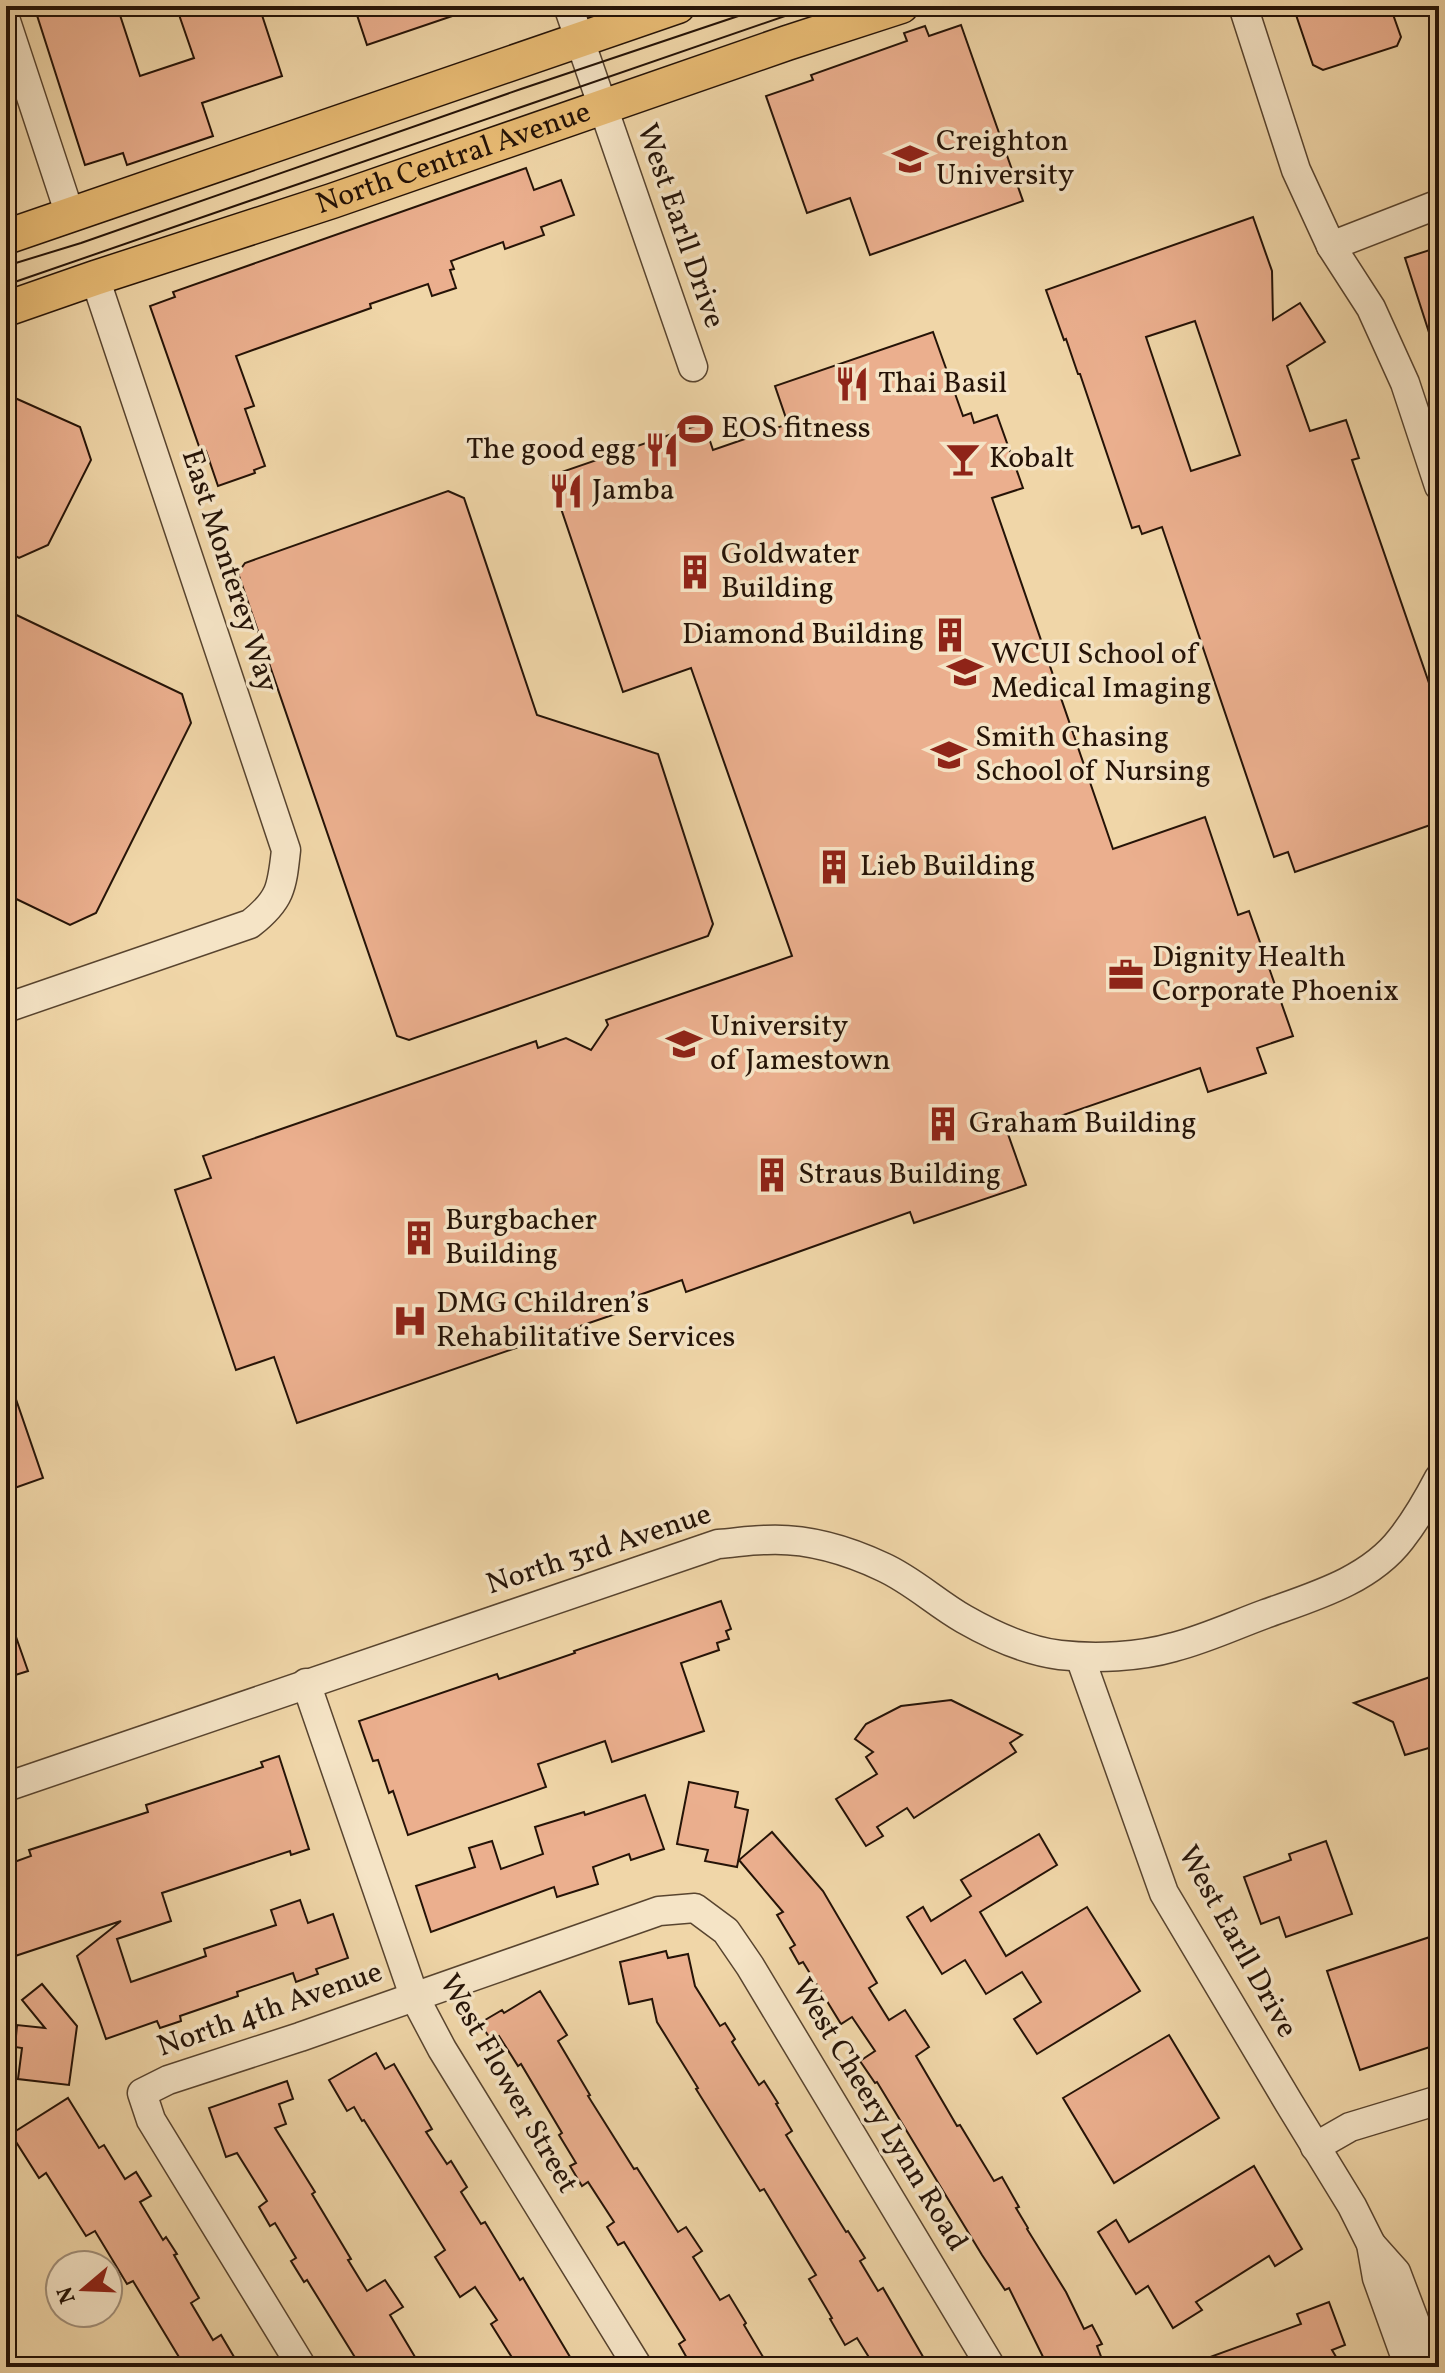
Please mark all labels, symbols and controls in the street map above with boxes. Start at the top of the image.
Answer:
street label: North Central Avenue [311,92,596,226]
street label: West Earll Drive [625,118,735,334]
place label: Creighton University [936,121,1074,197]
school or university icon: Creighton University [891,140,929,178]
place label: Thai Basil [878,363,1007,405]
restaurant icon: Thai Basil [833,365,871,403]
place label: EOS fitness [721,408,871,450]
sports icon: EOS fitness [676,410,714,448]
place label: The good egg [466,429,636,471]
restaurant icon: The good egg [643,431,681,469]
place label: Kobalt [989,438,1075,480]
bar icon: Kobalt [944,440,982,478]
street label: East Monterey Way [170,444,288,698]
place label: Jamba [592,470,675,512]
restaurant icon: Jamba [547,472,585,510]
place label: Goldwater Building [721,534,859,610]
building icon: Goldwater Building [676,553,714,591]
place label: Diamond Building [682,614,924,656]
building icon: Diamond Building [931,616,969,654]
place label: WCUI School of Medical Imaging [991,634,1212,710]
school or university icon: WCUI School of Medical Imaging [946,653,984,691]
place label: Smith Chasing School of Nursing [975,717,1211,793]
school or university icon: Smith Chasing School of Nursing [930,736,968,774]
place label: Lieb Building [860,846,1035,888]
building icon: Lieb Building [815,848,853,886]
place label: Dignity Health Corporate Phoenix [1152,937,1399,1013]
office icon: Dignity Health Corporate Phoenix [1107,956,1145,994]
place label: University of Jamestown [710,1006,891,1082]
school or university icon: University of Jamestown [665,1025,703,1063]
place label: Graham Building [969,1103,1197,1145]
building icon: Graham Building [924,1105,962,1143]
place label: Straus Building [798,1154,1001,1196]
building icon: Straus Building [753,1156,791,1194]
place label: Burgbacher Building [445,1200,597,1276]
building icon: Burgbacher Building [400,1219,438,1257]
place label: DMG Children’s Rehabilitative Services [436,1283,735,1359]
hospital icon: DMG Children’s Rehabilitative Services [391,1302,429,1340]
street label: North 3rd Avenue [481,1494,717,1606]
street label: West Earll Drive [1167,1838,1307,2046]
street label: North 4th Avenue [152,1952,388,2068]
street label: West Flower Street [428,1967,588,2201]
street label: West Cheery Lynn Road [781,1971,977,2259]
north arrow [44,2249,124,2329]
text: N [50,2282,85,2307]

